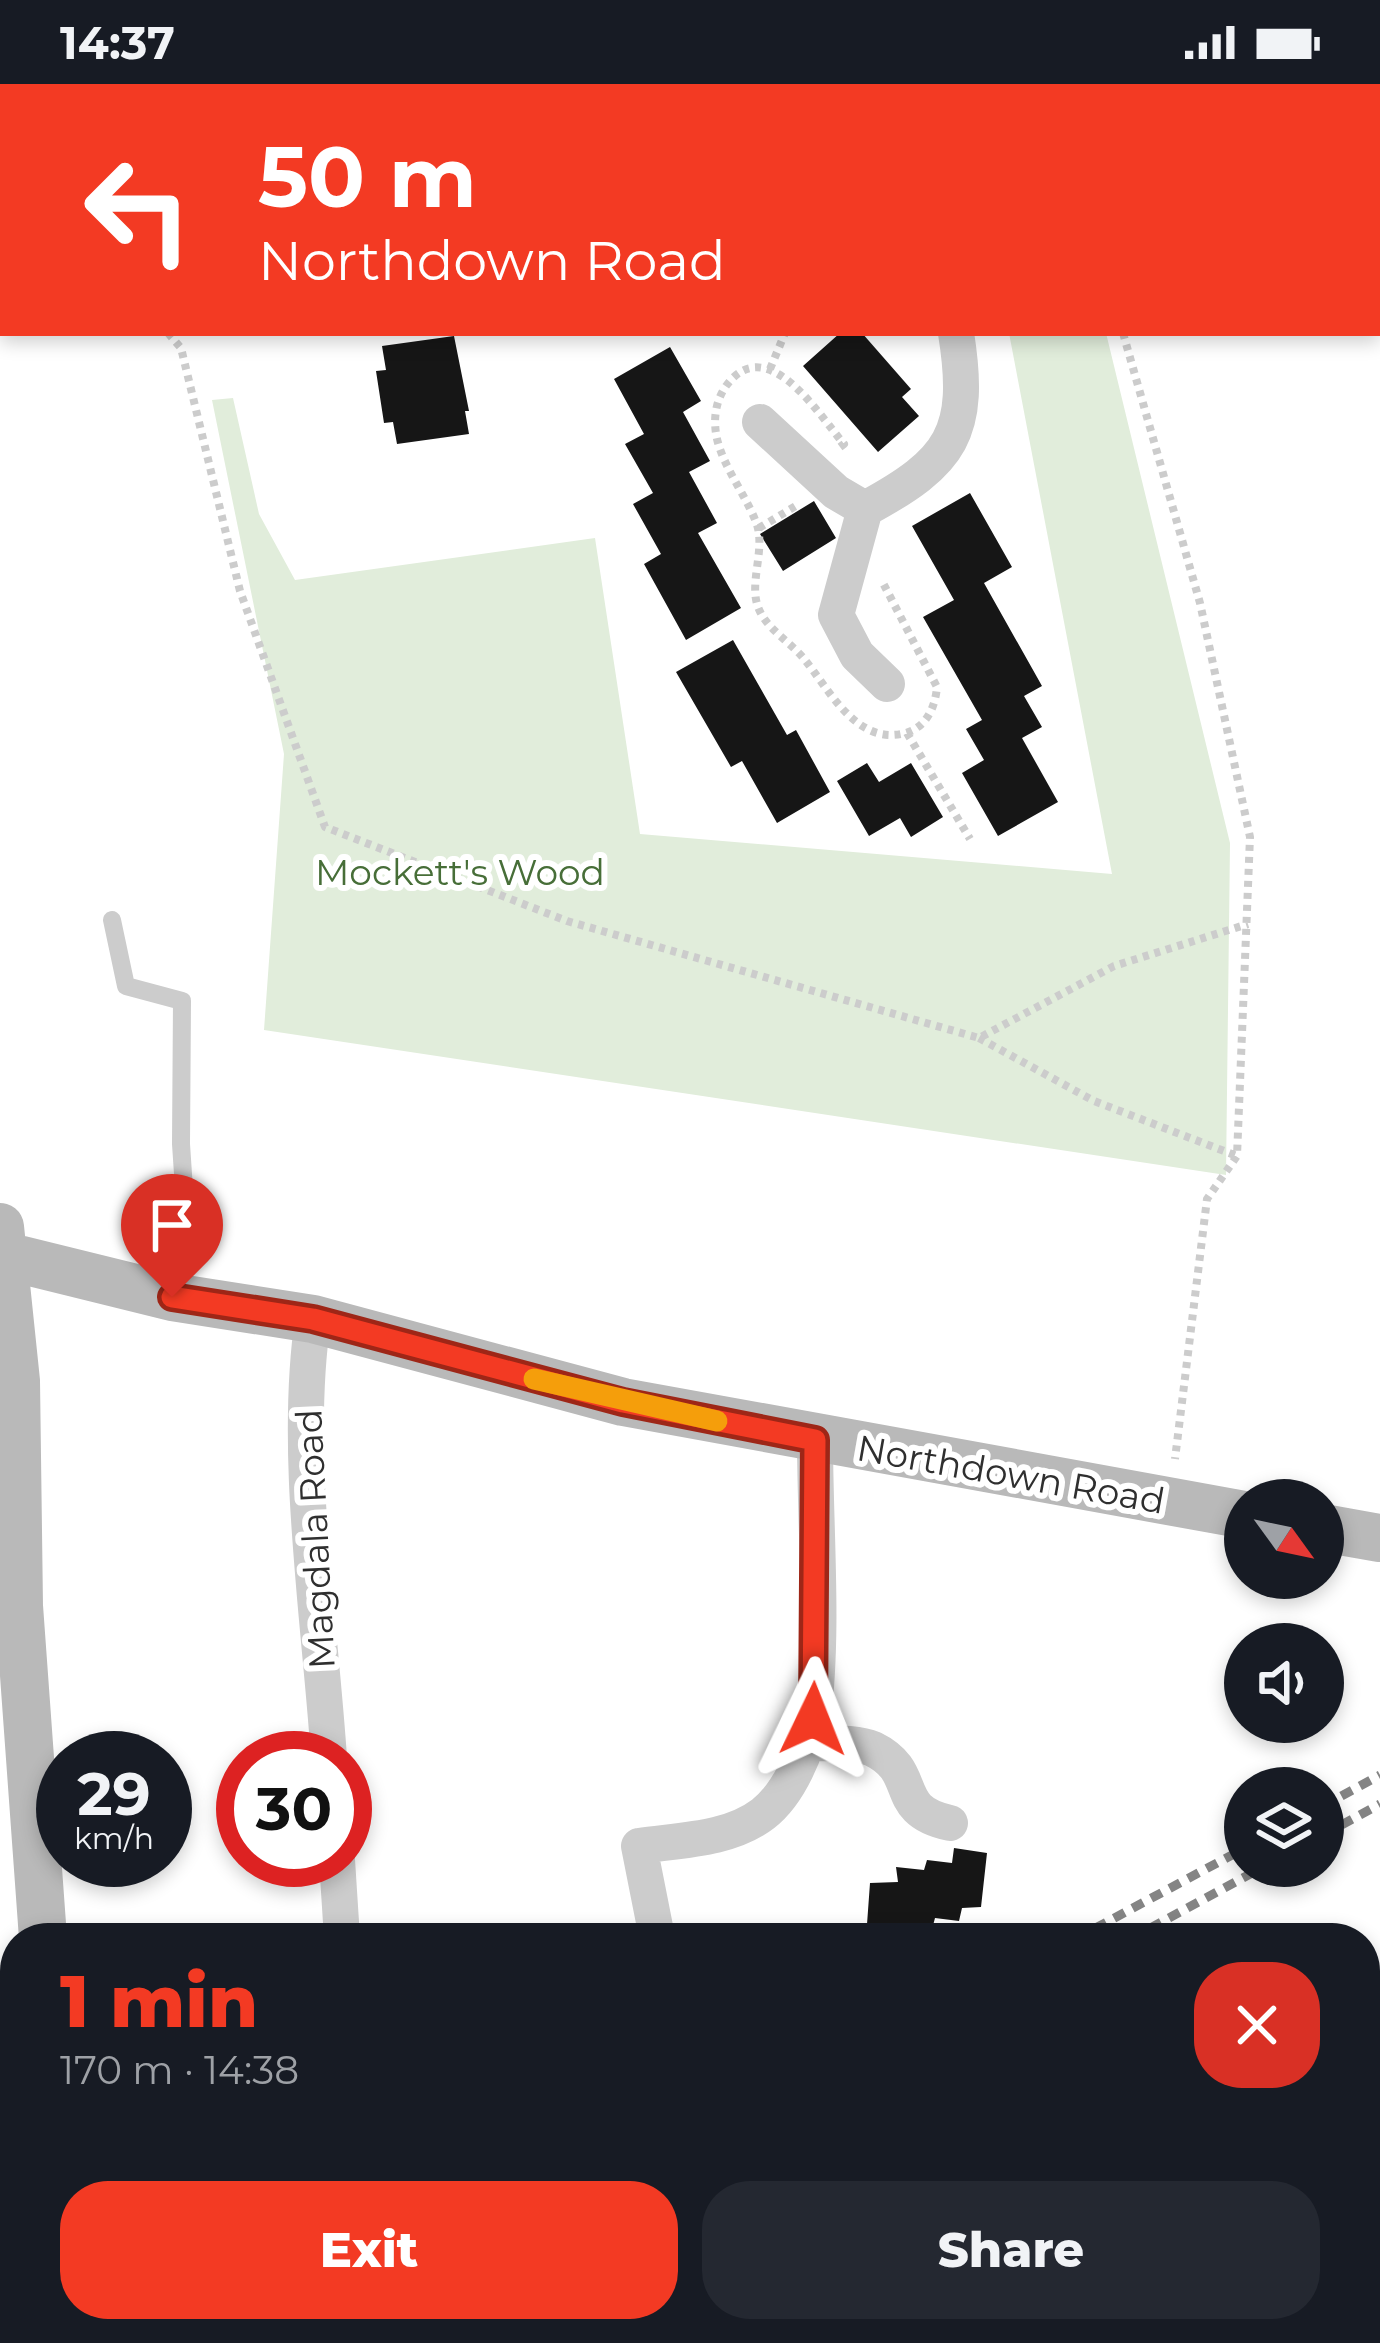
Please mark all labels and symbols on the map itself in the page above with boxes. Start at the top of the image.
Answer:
park label: Mockett's Wood [315,850,605,894]
pin [121,1174,223,1297]
street label: Magdala Road [286,1408,344,1670]
street label: Northdown Road [854,1425,1168,1523]
north arrow [1224,1479,1344,1599]
position arrow [750,1656,876,1782]
speed limit sign: 30 [216,1731,372,1887]

